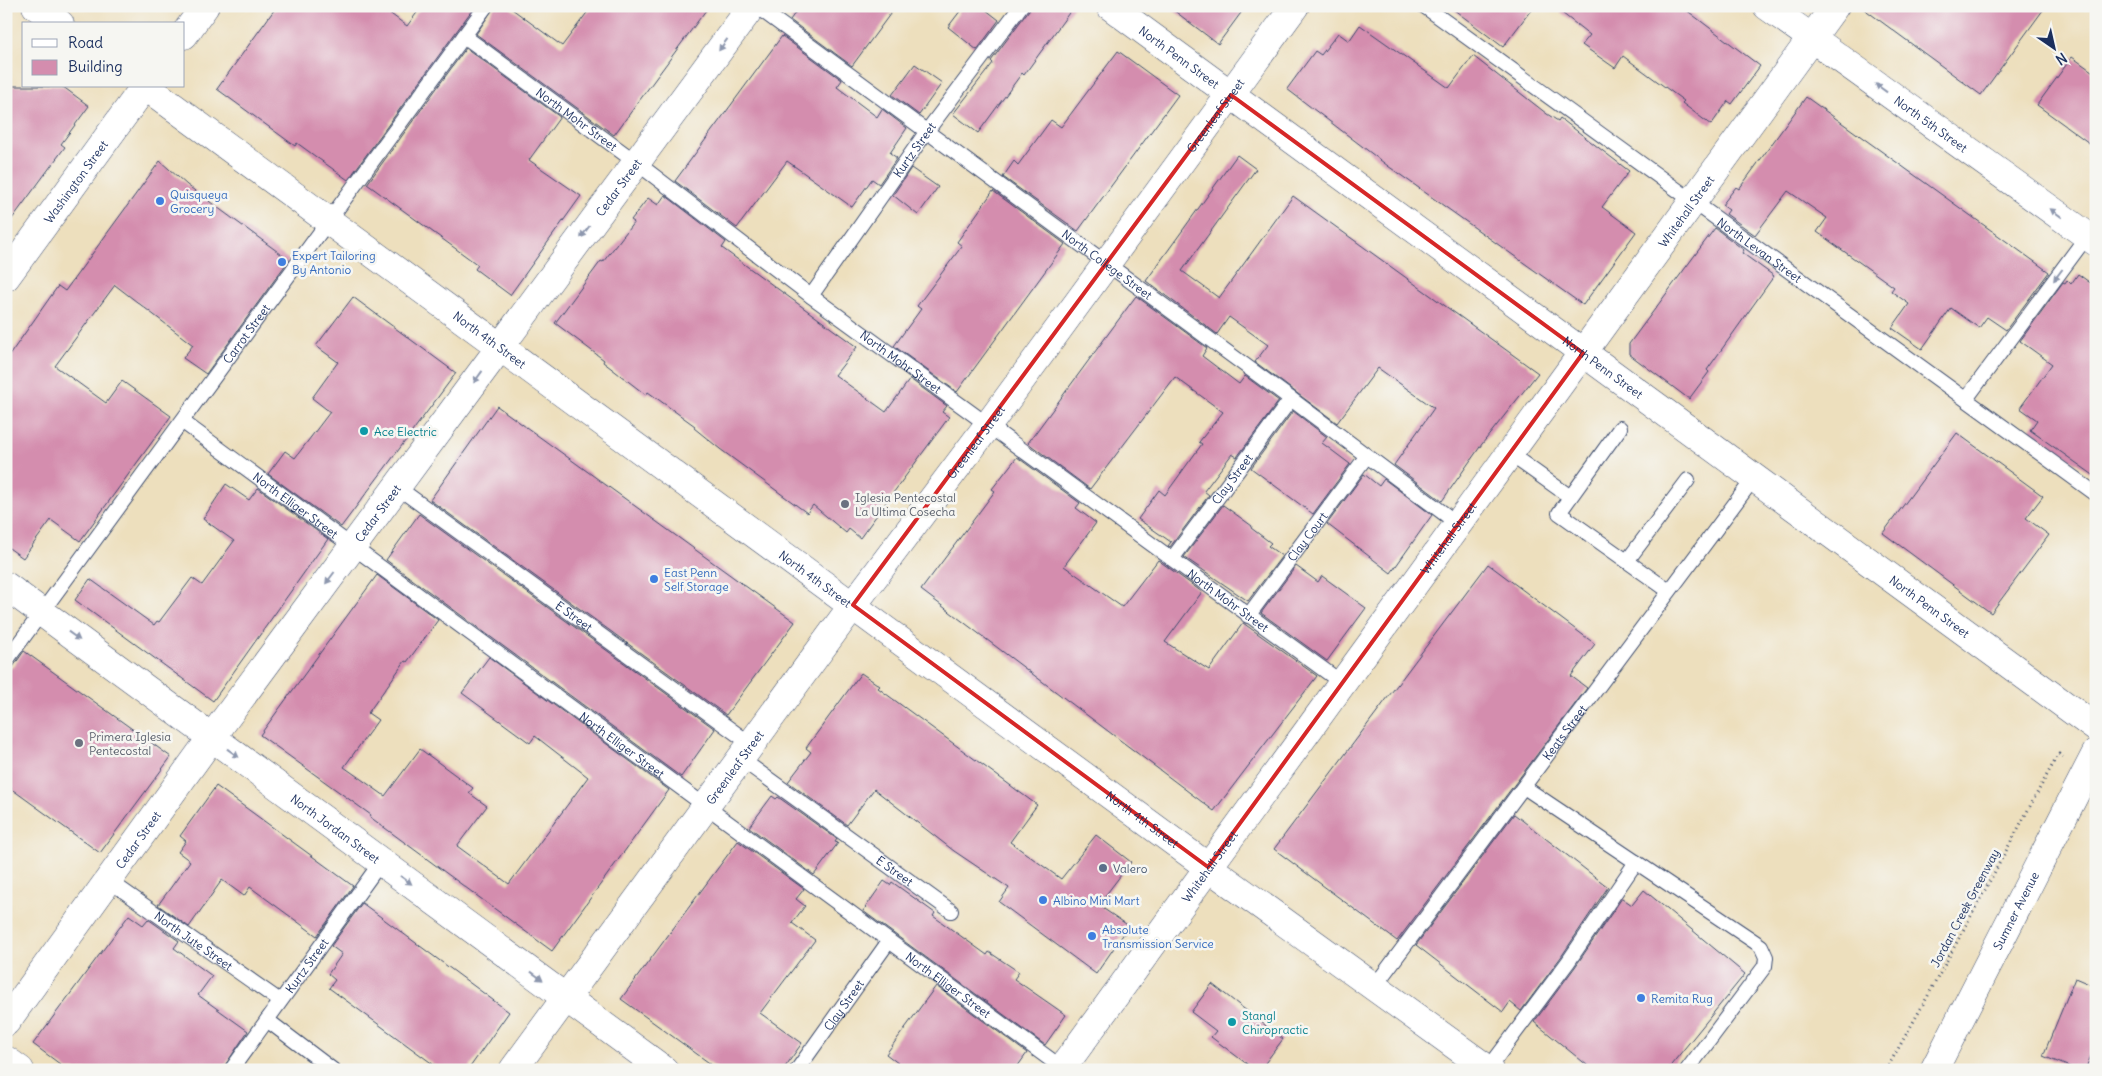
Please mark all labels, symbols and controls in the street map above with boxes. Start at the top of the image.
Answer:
legend [22,22,185,88]
street label: North Penn Street [1136,22,1222,91]
north arrow [2030,22,2080,72]
text: Road [68,33,103,52]
one-way arrow [719,39,729,52]
text: N [2052,49,2070,69]
text: Building [68,57,123,76]
street label: Greenleaf Street [1183,75,1247,155]
one-way arrow [1875,83,1888,93]
street label: North Mohr Street [533,84,620,154]
street label: North 5th Street [1892,92,1971,155]
street label: Kurtz Street [889,119,939,180]
street label: Washington Street [40,137,111,226]
street label: Cedar Street [592,156,644,219]
street label: Whitehall Street [1655,172,1717,250]
place label: Quisqueya Grocery [170,187,228,216]
marker: Quisqueya Grocery [154,195,166,207]
one-way arrow [2050,208,2063,219]
street label: North Levan Street [1715,214,1805,286]
one-way arrow [580,225,590,239]
street label: North College Street [1059,226,1155,302]
place label: Expert Tailoring By Antonio [292,248,376,277]
marker: Expert Tailoring By Antonio [276,256,288,268]
one-way arrow [2053,268,2063,282]
street label: Carrot Street [219,301,273,366]
street label: North 4th Street [451,308,529,371]
street label: North Mohr Street [857,327,945,396]
street label: North Penn Street [1560,333,1646,401]
one-way arrow [473,370,483,384]
street label: Greenleaf Street [943,402,1008,482]
place label: Ace Electric [374,424,437,439]
marker: Ace Electric [358,425,370,437]
street label: Clay Street [1208,451,1255,507]
street label: North Elliger Street [250,469,341,541]
street label: Cedar Street [351,481,404,545]
place label: Iglesia Pentecostal La Ultima Cosecha [855,490,956,519]
marker: Iglesia Pentecostal La Ultima Cosecha [839,498,851,510]
street label: Whitehall Street [1417,499,1479,577]
street label: Clay Court [1284,509,1330,564]
street label: North 4th Street [776,547,855,610]
place label: East Penn Self Storage [664,565,729,594]
street label: North Mohr Street [1185,566,1272,635]
one-way arrow [324,571,335,584]
street label: North Penn Street [1887,572,1973,641]
marker: East Penn Self Storage [648,573,660,585]
street label: E Street [553,597,596,634]
one-way arrow [67,631,81,641]
street label: Keats Street [1539,702,1590,763]
street label: North Elliger Street [577,709,668,781]
street label: Greenleaf Street [702,727,766,807]
place label: Primera Iglesia Pentecostal [89,729,171,758]
marker: Primera Iglesia Pentecostal [73,737,85,749]
one-way arrow [226,748,240,758]
street label: North 4th Street [1103,787,1182,851]
street label: North Jordan Street [288,791,383,866]
street label: Cedar Street [112,808,164,872]
street label: Whitehall Street [1178,827,1240,905]
street label: Jordan Creek Greenway [1927,846,2003,970]
street label: E Street [874,852,916,889]
place label: Valero [1113,861,1148,876]
marker: Valero [1097,862,1109,874]
street label: Sumner Avenue [1989,869,2042,952]
one-way arrow [399,875,413,885]
place label: Albino Mini Mart [1053,893,1140,908]
marker: Albino Mini Mart [1037,894,1049,906]
street label: North Jute Street [152,908,236,973]
place label: Absolute Transmission Service [1102,922,1214,951]
marker: Absolute Transmission Service [1086,930,1098,942]
street label: Kurtz Street [282,935,331,996]
street label: North Elliger Street [903,948,994,1021]
one-way arrow [530,971,543,982]
street label: Clay Street [820,976,867,1033]
place label: Remita Rug [1651,991,1713,1006]
marker: Remita Rug [1635,992,1647,1004]
place label: Stangl Chiropractic [1242,1008,1308,1037]
marker: Stangl Chiropractic [1226,1016,1238,1028]

